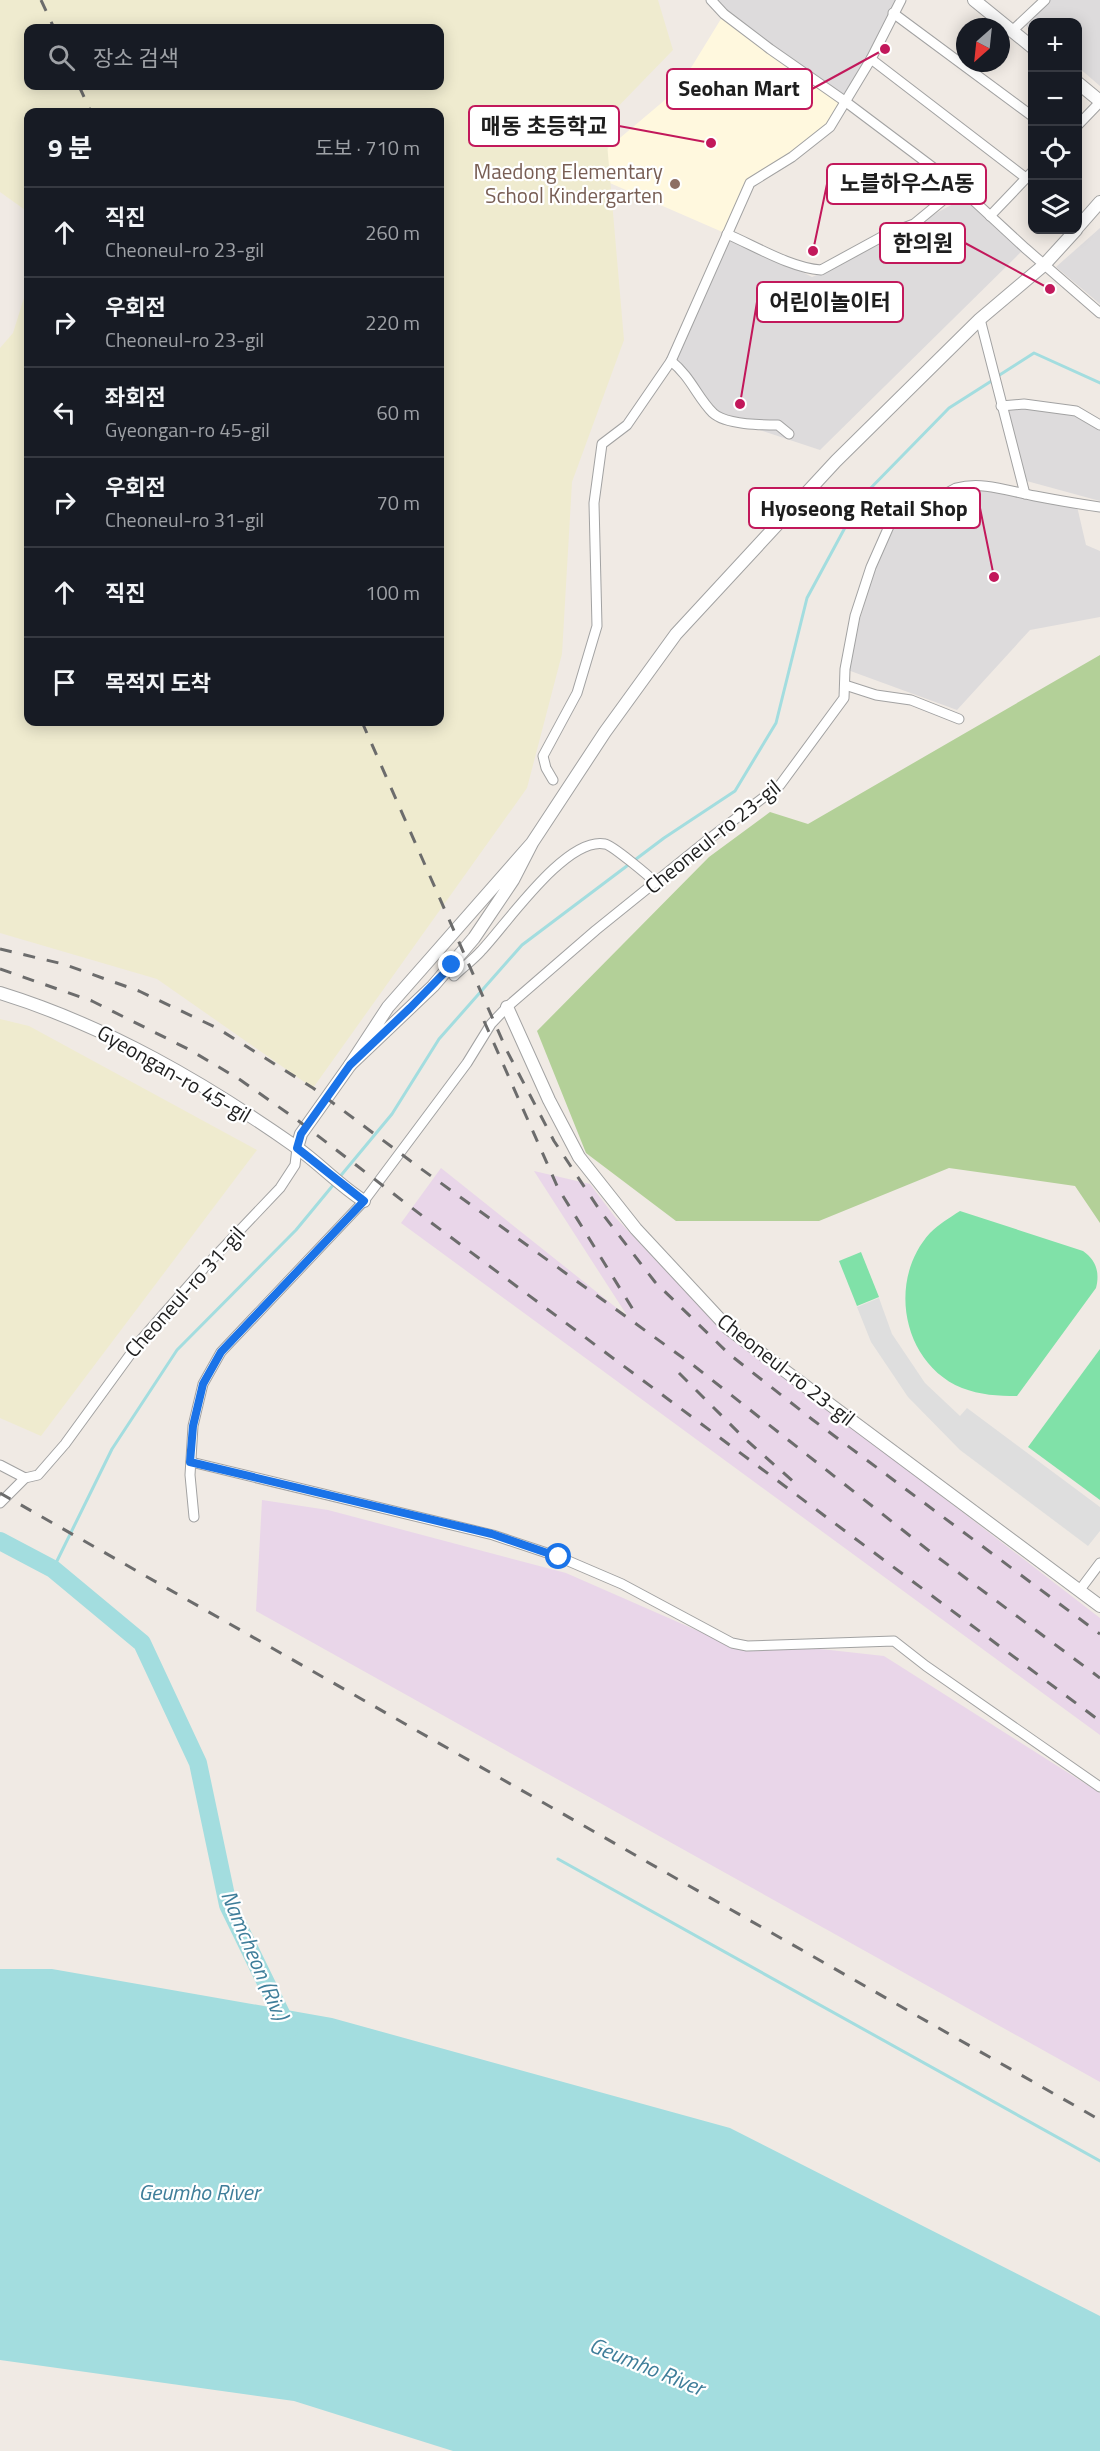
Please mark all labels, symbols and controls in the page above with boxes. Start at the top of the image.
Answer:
north arrow [956,18,1010,72]
map controls [1028,18,1082,234]
button: + [1028,18,1082,72]
search box [24,24,444,90]
icon: search [45,41,78,74]
text: 장소 검색 [93,41,179,75]
callout: Seohan Mart [667,69,812,109]
text: Seohan Mart [678,71,800,105]
button: − [1028,72,1082,126]
callout: 매동 초등학교 [469,106,619,146]
text: 매동 초등학교 [481,109,607,143]
button: locate [1028,126,1082,180]
text: 9 분 [48,128,92,167]
text: 도보 · 710 m [315,132,420,163]
place label: Maedong Elementary School Kindergarten [474,155,663,211]
callout: 노블하우스A동 [827,164,986,204]
text: 노블하우스A동 [840,166,974,200]
marker: Maedong Elementary School Kindergarten [668,177,682,191]
button: layers [1028,180,1082,234]
text: 직진 [105,200,145,234]
icon: ahead [48,216,81,249]
text: 260 m [365,217,420,248]
callout: 한의원 [880,223,965,263]
text: 한의원 [893,226,953,260]
text: Cheoneul-ro 23-gil [105,234,264,265]
callout: 어린이놀이터 [757,282,903,322]
text: 어린이놀이터 [769,285,891,319]
text: 우회전 [105,290,166,324]
icon: right [48,306,81,339]
text: 220 m [365,307,420,338]
text: Cheoneul-ro 23-gil [105,324,264,355]
text: 좌회전 [105,380,166,414]
icon: left [48,396,81,429]
text: 60 m [376,397,420,428]
text: Gyeongan-ro 45-gil [105,414,270,445]
text: 우회전 [105,470,166,504]
icon: right [48,486,81,519]
text: 70 m [376,487,420,518]
callout: Hyoseong Retail Shop [749,488,980,528]
text: Hyoseong Retail Shop [760,491,968,525]
text: Cheoneul-ro 31-gil [105,504,264,535]
icon: ahead [48,576,81,609]
text: 직진 [105,576,145,610]
text: 100 m [365,577,420,608]
icon: arrive [48,666,81,699]
text: 목적지 도착 [105,666,211,700]
street label: Cheoneul-ro 23-gil [637,771,787,901]
route end [438,951,464,977]
street label: Gyeongan-ro 45-gil [91,1016,258,1130]
street label: Cheoneul-ro 31-gil [116,1218,252,1364]
street label: Cheoneul-ro 23-gil [711,1305,862,1433]
route start [545,1543,571,1569]
water label: Namcheon (Riv.) [212,1885,298,2027]
water label: Geumho River [138,2175,263,2209]
water label: Geumho River [584,2328,712,2406]

